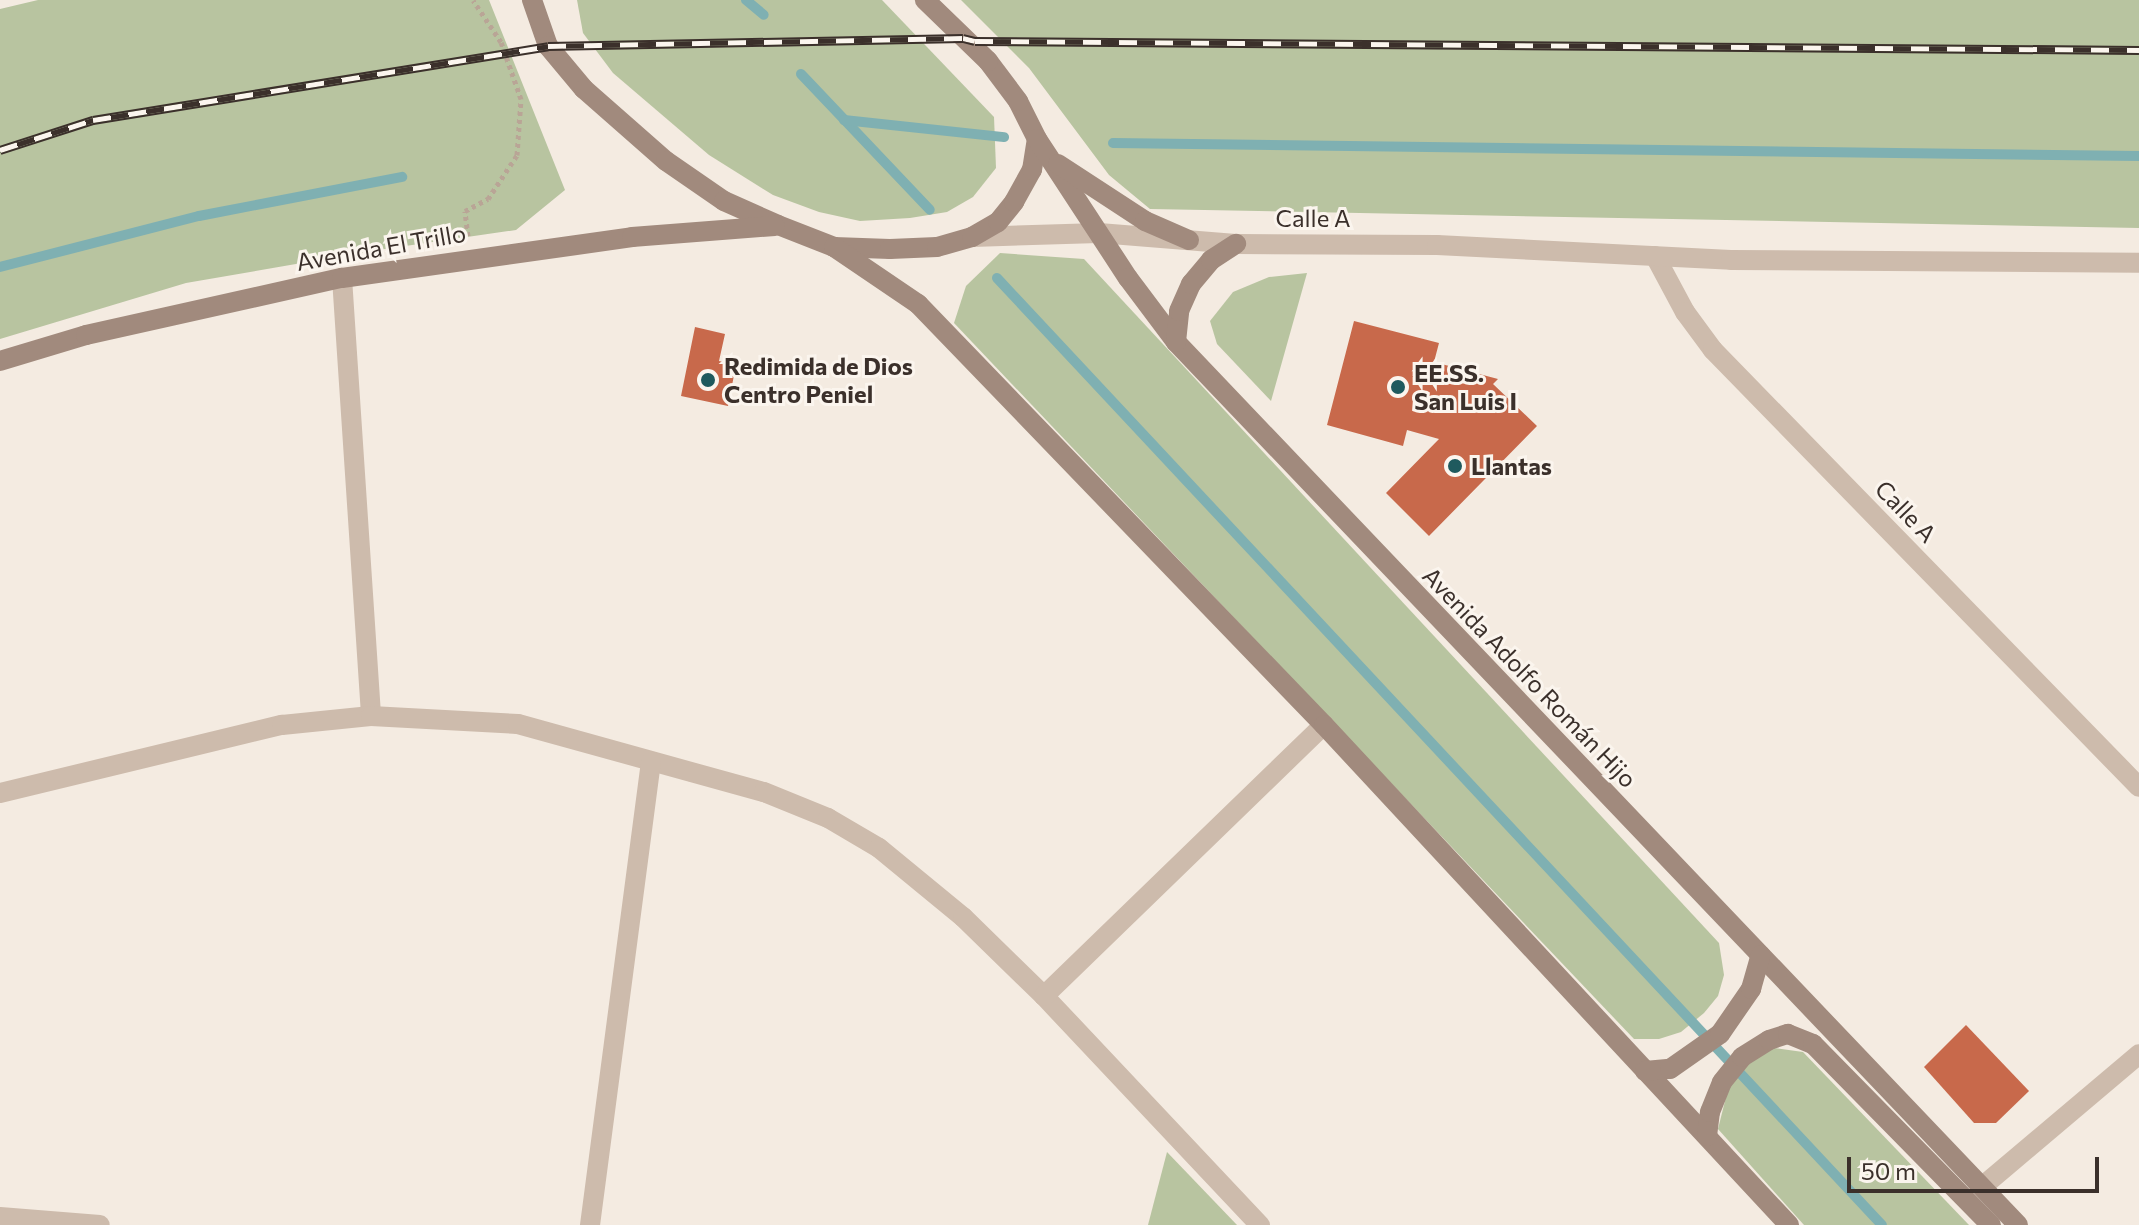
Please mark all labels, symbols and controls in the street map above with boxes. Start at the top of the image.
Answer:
street label: Calle A [1276,204,1350,232]
street label: Avenida El Trillo [294,218,468,276]
place label: Redimida de Dios Centro Peniel [724,352,913,408]
place label: EE.SS. San Luis I [1414,359,1517,415]
marker: Redimida de Dios Centro Peniel [699,371,717,389]
marker: EE.SS. San Luis I [1389,378,1407,396]
place label: Llantas [1471,452,1552,480]
marker: Llantas [1446,457,1464,475]
street label: Calle A [1870,474,1942,548]
street label: Avenida Adolfo Román Hijo [1417,561,1643,793]
scale bar [1851,1141,2103,1191]
text: 50 m [1861,1156,1916,1185]

